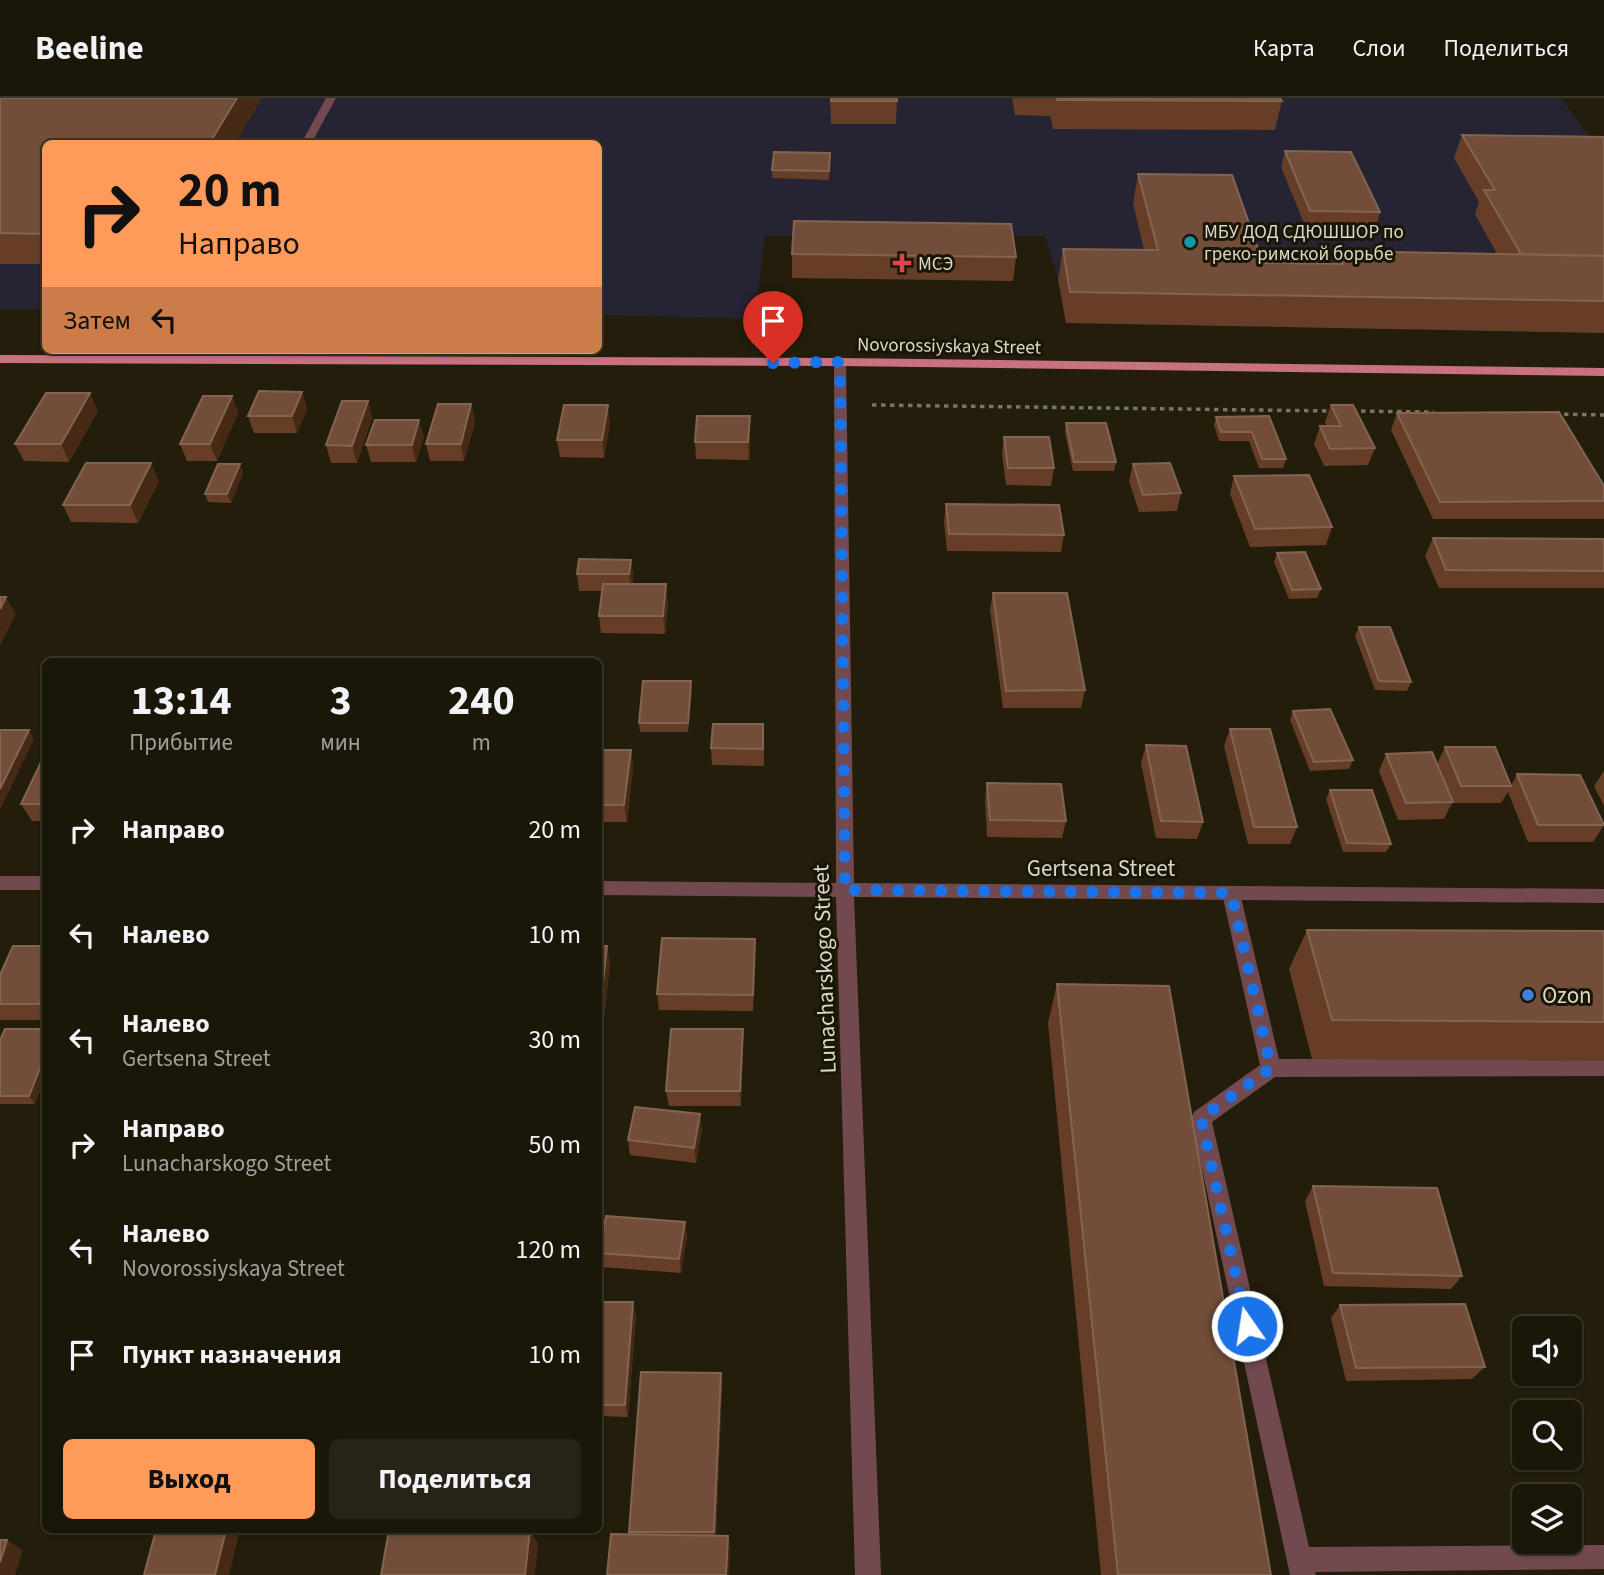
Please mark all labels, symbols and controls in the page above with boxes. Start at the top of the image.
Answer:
text: Beeline [35,25,144,72]
text: Карта [1253,31,1315,66]
text: Слои [1353,31,1406,66]
text: Поделиться [1444,31,1569,66]
text: 20 m [178,156,282,226]
icon: right [63,168,154,259]
place label: МБУ ДОД СДЮШШОР по греко-римской борьбе [1204,219,1404,268]
text: Направо [178,221,300,267]
marker: МБУ ДОД СДЮШШОР по греко-римской борьбе [1182,234,1198,250]
place label: МСЭ [918,251,953,278]
marker: МСЭ [892,253,912,273]
pin [743,291,803,363]
icon: left [145,301,183,339]
text: Затем [63,302,131,339]
icon: arrive [754,302,792,340]
street label: Novorossiyskaya Street [857,331,1042,362]
text: 13:14 [130,671,232,731]
text: 3 [329,671,352,731]
text: 240 [448,671,515,731]
text: Прибытие [129,726,233,759]
text: мин [320,726,361,759]
text: m [472,726,491,759]
icon: right [63,811,101,849]
text: Направо [122,811,225,848]
text: 20 m [528,811,581,848]
street label: Gertsena Street [1027,852,1176,885]
street label: Lunacharskogo Street [804,864,845,1074]
icon: left [63,916,101,954]
text: Налево [122,916,210,953]
text: 10 m [528,916,581,953]
place label: Ozon [1542,979,1592,1012]
marker: Ozon [1520,987,1536,1003]
text: Налево [122,1005,210,1042]
icon: left [63,1021,101,1059]
text: 30 m [528,1021,581,1058]
text: Gertsena Street [122,1042,271,1075]
text: Направо [122,1110,225,1147]
icon: right [63,1126,101,1164]
text: 50 m [528,1126,581,1163]
text: Lunacharskogo Street [122,1147,331,1180]
text: Налево [122,1215,210,1252]
icon: left [63,1231,101,1269]
text: 120 m [515,1231,581,1268]
text: Novorossiyskaya Street [122,1252,345,1285]
position arrow [1210,1289,1284,1363]
map controls [1512,1316,1582,1554]
button: sound [1512,1316,1582,1386]
icon: arrive [63,1336,101,1374]
text: Пункт назначения [122,1336,342,1373]
text: 10 m [528,1336,581,1373]
button: search [1512,1400,1582,1470]
button: Выход [63,1439,315,1519]
button: Поделиться [329,1439,581,1519]
button: layers [1512,1484,1582,1554]

